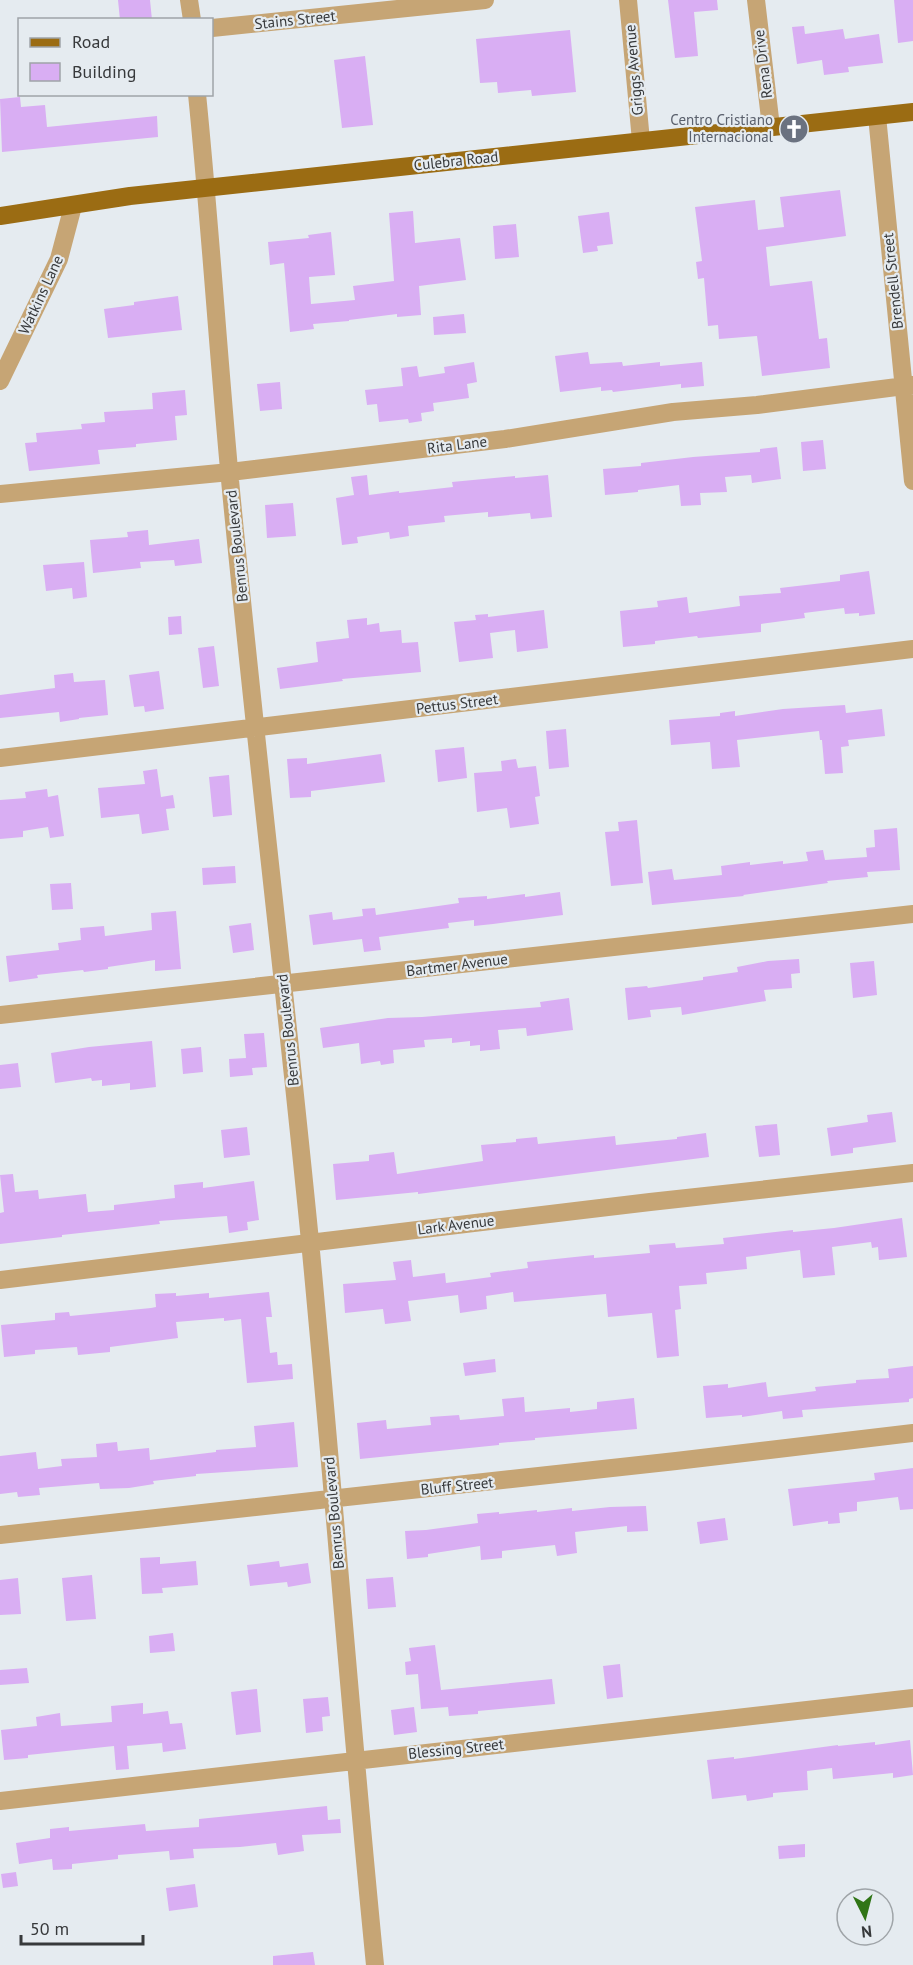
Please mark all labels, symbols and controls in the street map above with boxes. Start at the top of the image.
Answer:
street label: Stains Street [253,6,336,33]
legend [18,18,213,96]
street label: Griggs Avenue [620,24,647,116]
street label: Rena Drive [749,29,776,100]
text: Road [72,30,110,53]
text: Building [72,60,136,83]
place label: Centro Cristiano Internacional [670,110,774,146]
church icon: Centro Cristiano Internacional [778,113,810,145]
street label: Culebra Road [413,147,499,174]
street label: Brendell Street [878,232,907,330]
street label: Watkins Lane [14,252,67,337]
street label: Rita Lane [426,431,488,458]
street label: Benrus Boulevard [221,489,252,603]
street label: Pettus Street [415,689,499,718]
street label: Bartmer Avenue [405,949,509,980]
street label: Benrus Boulevard [272,973,303,1087]
street label: Lark Avenue [417,1210,495,1239]
street label: Benrus Boulevard [319,1456,348,1570]
street label: Bluff Street [420,1472,494,1499]
street label: Blessing Street [407,1734,505,1763]
north arrow [835,1887,895,1947]
scale bar [21,1908,142,1946]
text: 50 m [30,1917,69,1940]
text: N [860,1921,873,1942]

